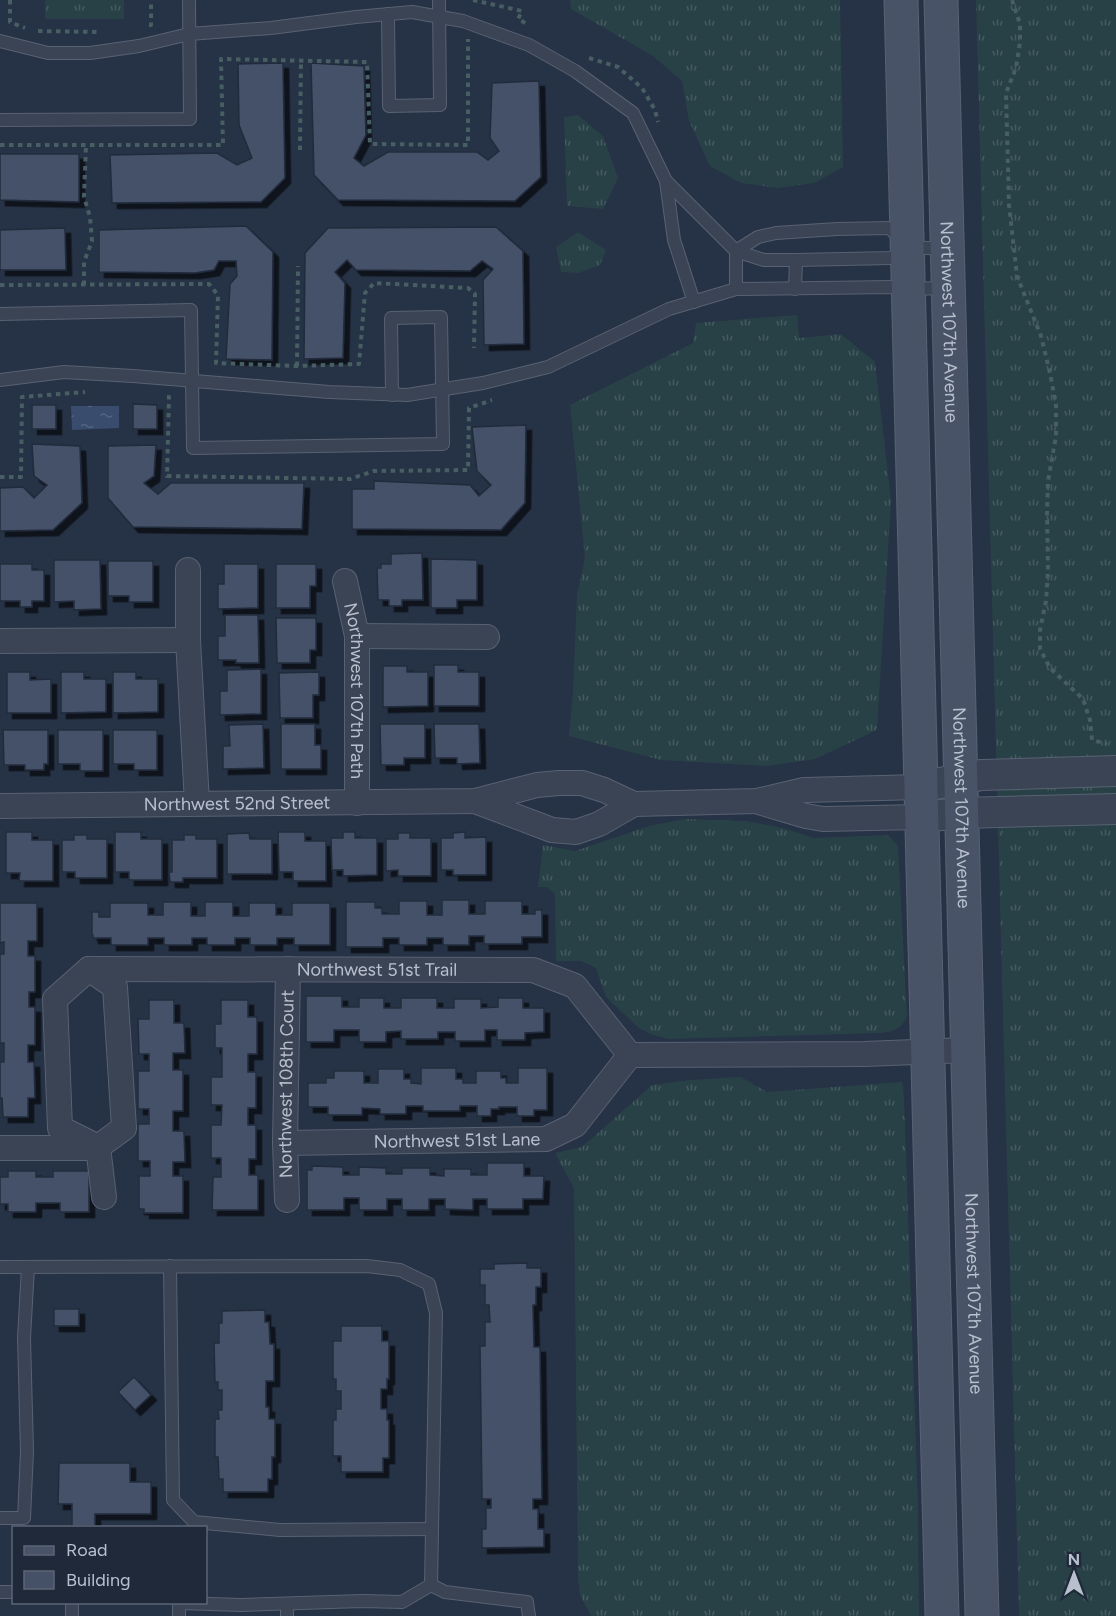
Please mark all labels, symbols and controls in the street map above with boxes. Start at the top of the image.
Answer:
street label: Northwest 107th Avenue [936,221,963,423]
street label: Northwest 107th Path [339,601,368,779]
street label: Northwest 107th Avenue [948,707,975,909]
street label: Northwest 52nd Street [144,792,331,815]
street label: Northwest 51st Trail [297,958,457,981]
street label: Northwest 108th Court [274,990,299,1179]
street label: Northwest 51st Lane [374,1128,541,1153]
street label: Northwest 107th Avenue [960,1193,987,1395]
legend [12,1526,207,1604]
text: Road [66,1539,107,1561]
north arrow [1044,1544,1104,1604]
text: N [1068,1550,1080,1569]
text: Building [66,1569,131,1591]

